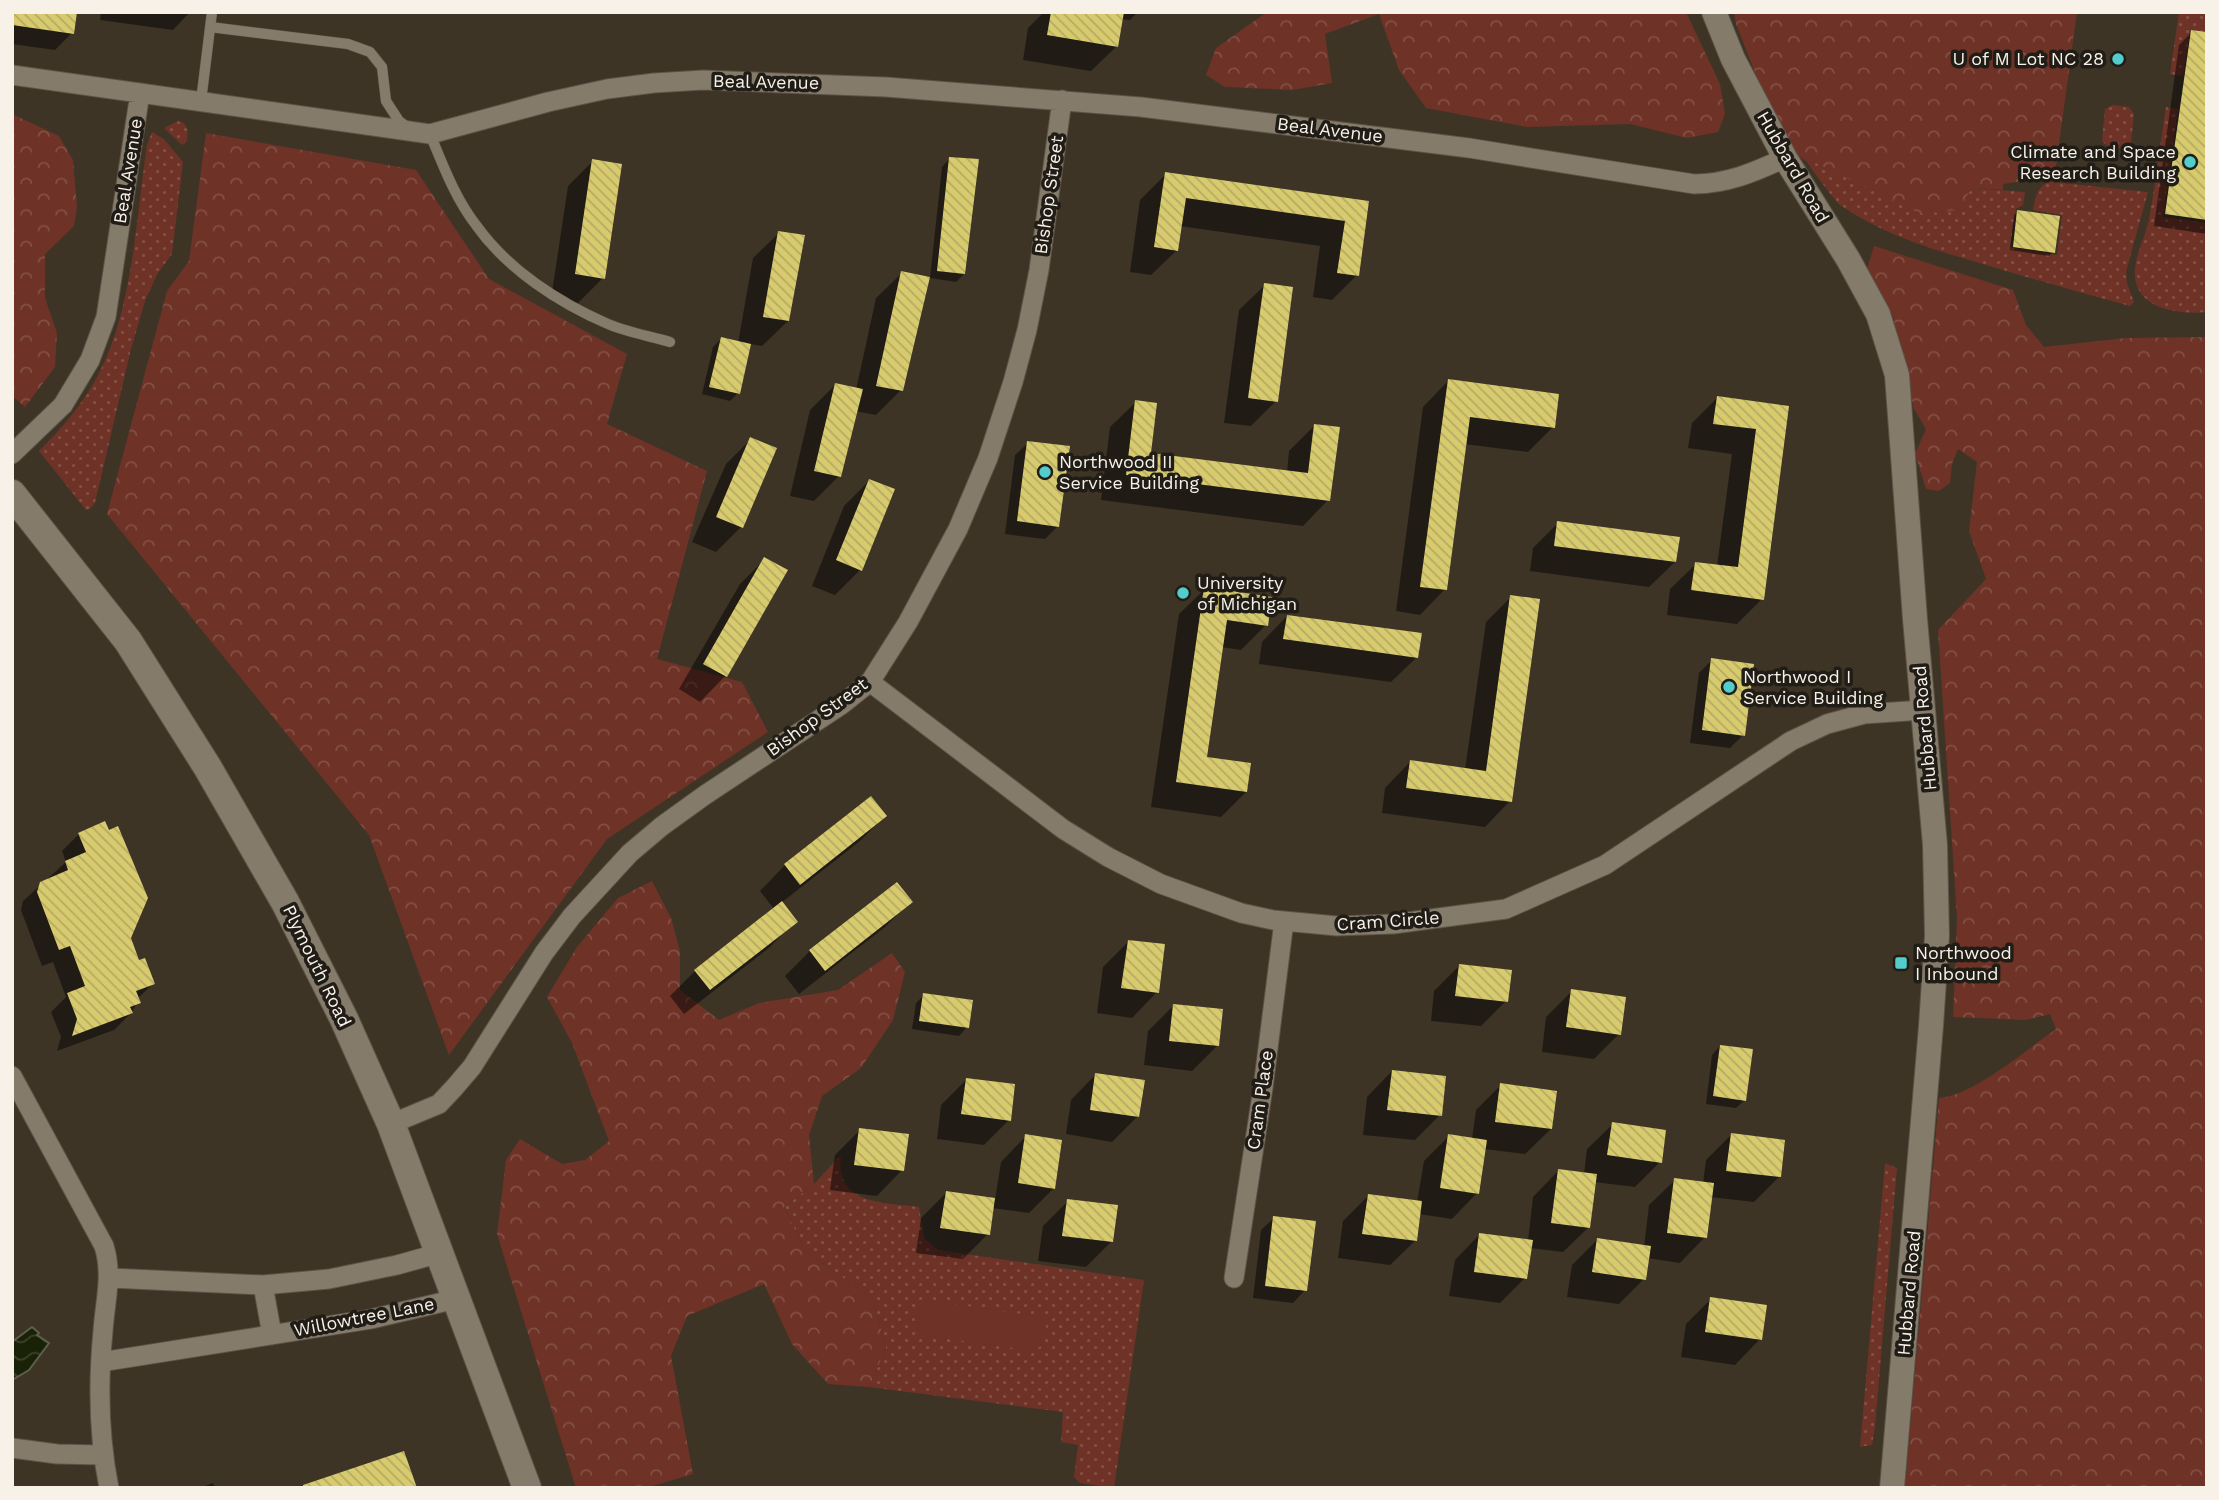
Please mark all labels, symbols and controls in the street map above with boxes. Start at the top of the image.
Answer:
place label: U of M Lot NC 28 [1952,48,2104,69]
marker: U of M Lot NC 28 [2110,51,2126,67]
street label: Beal Avenue [713,70,819,93]
street label: Hubbard Road [1753,107,1834,226]
street label: Beal Avenue [1276,113,1384,146]
street label: Beal Avenue [109,117,146,225]
street label: Bishop Street [1030,134,1067,256]
place label: Climate and Space Research Building [2010,141,2176,183]
marker: Climate and Space Research Building [2182,154,2198,170]
place label: Northwood II Service Building [1059,451,1199,493]
marker: Northwood II Service Building [1037,464,1053,480]
place label: University of Michigan [1197,572,1297,614]
marker: University of Michigan [1175,585,1191,601]
street label: Hubbard Road [1909,665,1940,791]
place label: Northwood I Service Building [1743,666,1883,708]
street label: Bishop Street [762,673,872,760]
marker: Northwood I Service Building [1721,679,1737,695]
street label: Plymouth Road [279,901,356,1030]
street label: Cram Circle [1336,906,1440,935]
place label: Northwood I Inbound [1915,942,2012,984]
marker: Northwood I Inbound [1893,955,1909,971]
street label: Cram Place [1242,1049,1277,1151]
street label: Hubbard Road [1893,1230,1924,1356]
street label: Willowtree Lane [292,1293,436,1340]

